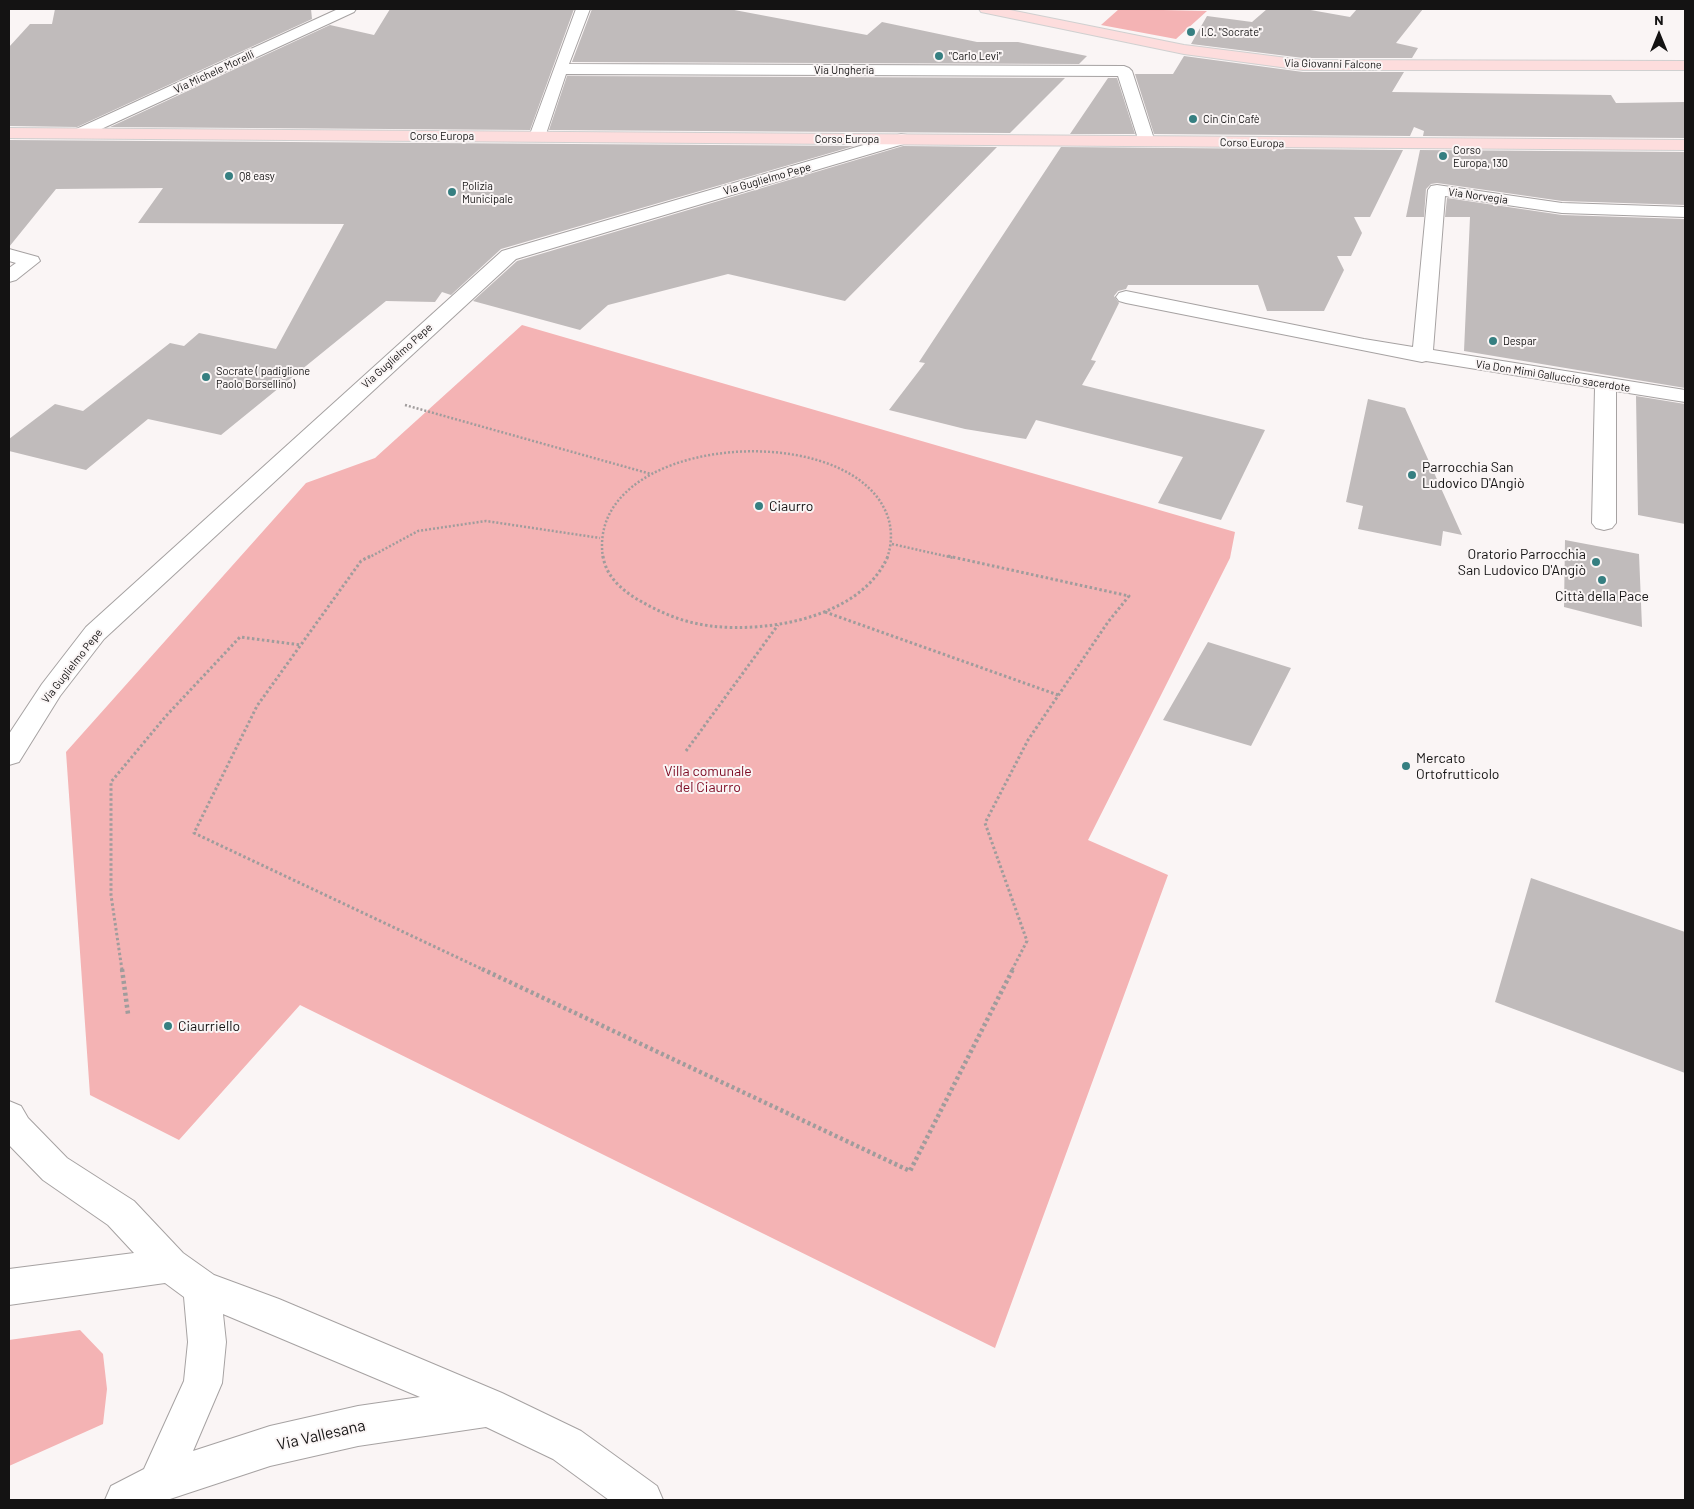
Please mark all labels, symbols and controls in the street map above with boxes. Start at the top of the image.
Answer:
north arrow [1634,10,1684,60]
text: N [1654,11,1664,28]
place label: I.C. "Socrate" [1201,25,1262,39]
marker: I.C. "Socrate" [1185,26,1197,38]
street label: Via Michele Morelli [172,48,256,96]
place label: "Carlo Levi" [949,49,1002,63]
marker: "Carlo Levi" [933,50,945,62]
street label: Via Giovanni Falcone [1284,57,1382,71]
street label: Via Ungheria [814,63,874,77]
place label: Cin Cin Cafè [1203,112,1260,126]
marker: Cin Cin Cafè [1187,113,1199,125]
street label: Corso Europa [410,129,474,143]
street label: Corso Europa [815,132,879,146]
street label: Corso Europa [1220,136,1284,150]
place label: Corso Europa, 130 [1453,143,1508,169]
marker: Corso Europa, 130 [1437,150,1449,162]
street label: Via Guglielmo Pepe [722,160,812,198]
place label: Q8 easy [239,169,275,183]
marker: Q8 easy [223,170,235,182]
place label: Polizia Municipale [462,179,513,205]
street label: Via Norvegia [1447,185,1509,207]
marker: Polizia Municipale [446,186,458,198]
street label: Via Guglielmo Pepe [359,321,435,391]
place label: Despar [1503,334,1537,348]
marker: Despar [1487,335,1499,347]
street label: Via Don Mimì Galluccio sacerdote [1475,357,1631,395]
place label: Socrate ( padiglione Paolo Borsellino) [216,364,310,390]
marker: Socrate ( padiglione Paolo Borsellino) [200,371,212,383]
place label: Parrocchia San Ludovico D'Angiò [1422,459,1525,492]
marker: Parrocchia San Ludovico D'Angiò [1406,469,1418,481]
place label: Ciaurro [769,498,813,514]
marker: Ciaurro [753,500,765,512]
place label: Oratorio Parrocchia San Ludovico D'Angiò [1458,546,1586,578]
marker: Oratorio Parrocchia San Ludovico D'Angiò [1590,556,1602,568]
marker: Città della Pace [1596,574,1608,586]
place label: Città della Pace [1555,588,1649,604]
street label: Via Guglielmo Pepe [39,626,105,706]
place label: Mercato Ortofrutticolo [1416,750,1499,782]
marker: Mercato Ortofrutticolo [1400,760,1412,772]
park label: Villa comunale del Ciaurro [664,763,752,796]
place label: Ciaurriello [178,1018,240,1034]
marker: Ciaurriello [162,1020,174,1032]
street label: Via Vallesana [275,1416,367,1454]

